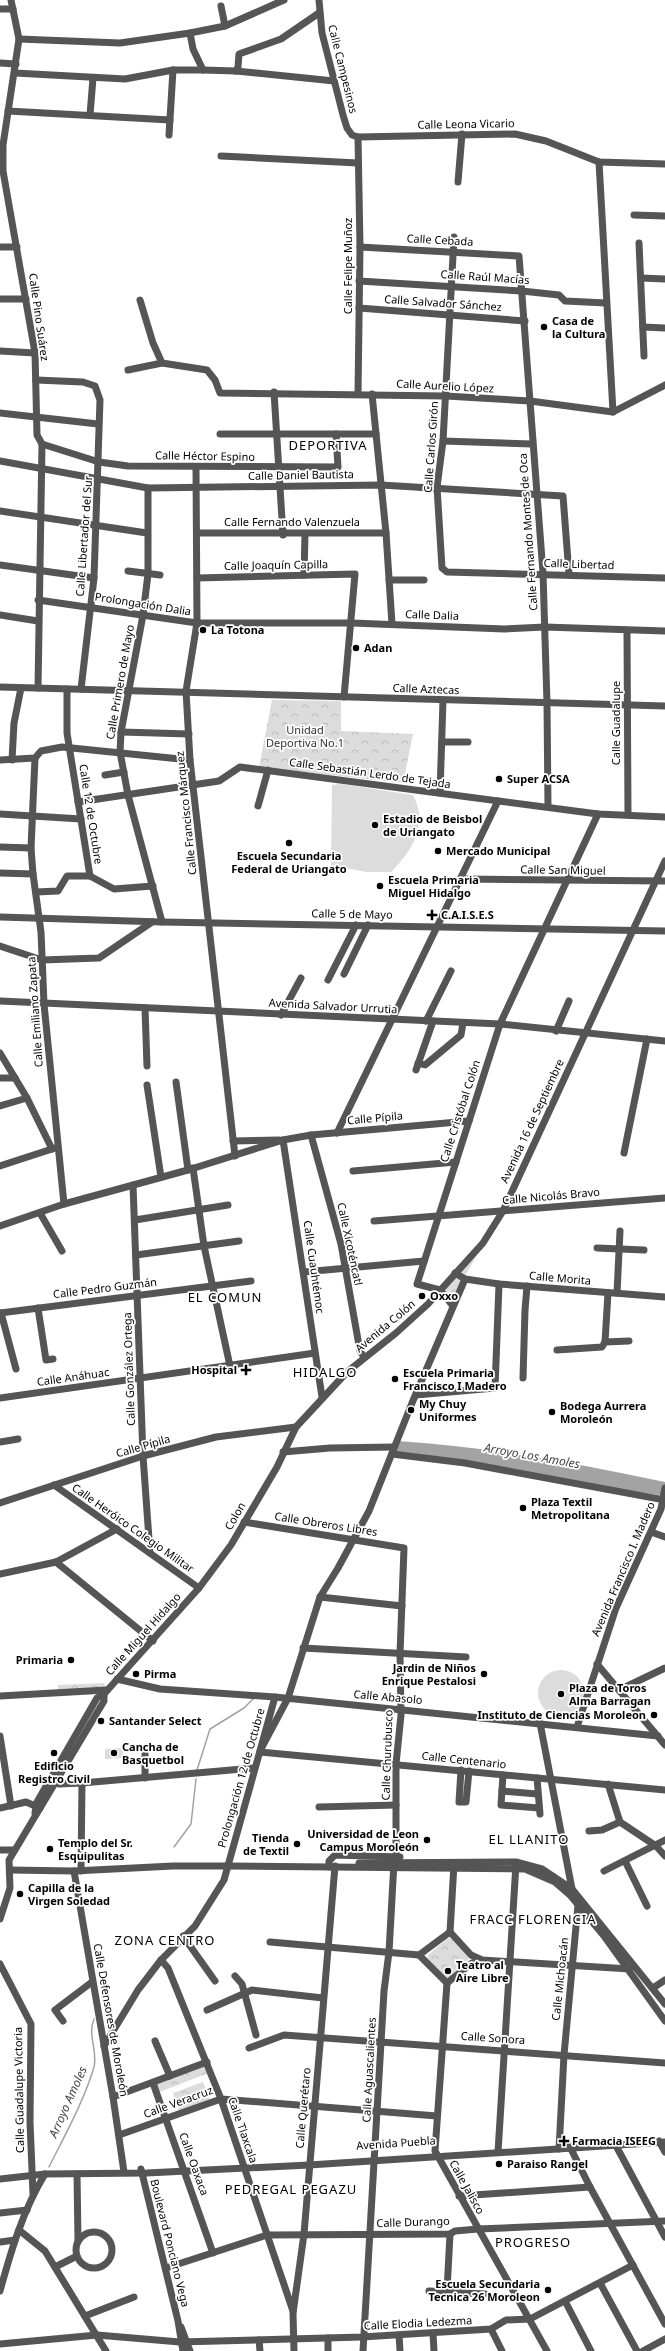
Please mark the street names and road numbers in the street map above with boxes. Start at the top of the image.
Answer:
street label: Calle Campesinos [325,23,362,115]
street label: Calle Leona Vicario [417,115,515,132]
street label: Calle Felipe Muñoz [340,218,355,314]
street label: Calle Cebada [406,230,474,249]
street label: Calle Raúl Macías [440,266,530,287]
street label: Calle Pino Suárez [26,272,53,362]
street label: Calle Salvador Sánchez [384,291,502,314]
street label: Calle Aurelio López [396,375,494,396]
street label: Calle Carlos Girón [420,401,441,493]
street label: Calle Héctor Espino [155,447,255,464]
street label: Calle Fernando Montes de Oca [515,453,540,611]
street label: Calle Daniel Bautista [248,466,354,483]
street label: Calle Libertador del Sur [72,475,95,597]
street label: Calle Fernando Valenzuela [224,514,360,529]
street label: Calle Libertad [543,555,615,572]
street label: Calle Joaquín Capilla [224,556,328,573]
street label: Prolongación Dalia [94,588,192,619]
street label: Calle Dalia [405,606,459,623]
street label: Calle Primero de Mayo [102,623,137,741]
street label: Calle Aztecas [392,680,460,697]
street label: Calle Guadalupe [608,681,623,765]
street label: Calle Francisco Márquez [172,750,199,876]
street label: Calle Sebastián Lerdo de Tejada [288,754,452,791]
street label: Calle 12 de Octubre [76,763,107,865]
street label: Calle San Miguel [520,861,606,878]
street label: Calle 5 de Mayo [311,905,393,922]
street label: Calle Emiliano Zapata [23,956,46,1068]
street label: Avenida Salvador Urrutia [268,995,398,1016]
street label: Avenida 16 de Septiembre [496,1056,567,1185]
street label: Calle Cristóbal Colón [436,1058,483,1164]
street label: Calle Pípila [346,1108,403,1127]
street label: Calle Nicolás Bravo [501,1184,601,1207]
street label: Calle Xicoténcatl [334,1201,367,1287]
street label: Calle Cuauhtémoc [301,1219,328,1314]
street label: Calle Morita [528,1267,592,1288]
street label: Calle Pedro Guzmán [52,1274,158,1301]
street label: Avenida Colón [351,1296,418,1355]
street label: Calle González Ortega [119,1312,138,1426]
street label: Calle Anáhuac [36,1364,110,1389]
street label: Calle Pípila [114,1431,172,1460]
street label: Calle Heróico Colegio Militar [69,1480,198,1576]
street label: Colon [221,1499,249,1532]
street label: Avenida Francisco I. Madero [587,1499,658,1639]
street label: Calle Obreros Libres [274,1508,379,1539]
street label: Calle Miguel Hidalgo [101,1589,184,1678]
street label: Calle Abasolo [353,1686,424,1707]
street label: Prolongación 12 de Octubre [213,1706,268,1849]
street label: Calle Churubusco [377,1709,396,1800]
street label: Calle Centenario [421,1748,507,1771]
street label: Calle Michoacán [548,1936,571,2021]
street label: Calle Defensores de Moroleón [91,1942,132,2098]
street label: Calle Aguascalientes [358,2017,379,2123]
street label: Calle Guadalupe Victoria [10,2027,27,2153]
street label: Calle Sonora [460,2028,526,2047]
street label: Calle Querétaro [291,2067,314,2149]
street label: Calle Veracruz [141,2082,215,2121]
street label: Calle Tlaxcala [225,2095,262,2165]
street label: Calle Oaxaca [176,2130,213,2197]
street label: Avenida Puebla [356,2132,436,2153]
street label: Calle Jalisco [446,2157,489,2217]
street label: Boulevard Ponciano Vega [147,2177,194,2308]
street label: Calle Durango [376,2213,450,2230]
street label: Calle Elodia Ledezma [363,2312,473,2333]

